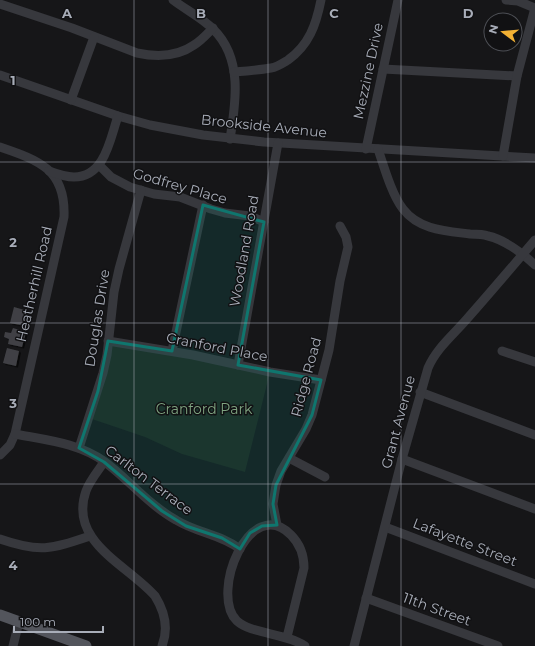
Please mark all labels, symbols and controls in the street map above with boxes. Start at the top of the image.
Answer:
text: A [61,5,73,21]
text: B [196,5,206,21]
text: C [329,5,339,21]
text: D [463,5,474,21]
north arrow [483,12,523,52]
street label: Mezzine Drive [349,21,387,121]
text: N [485,23,501,35]
text: 1 [10,72,16,88]
street label: Brookside Avenue [200,110,328,142]
street label: Godfrey Place [131,164,229,208]
street label: Woodland Road [225,194,263,308]
street label: Heatherhill Road [12,224,56,344]
text: 2 [9,234,17,250]
street label: Douglas Drive [80,268,114,368]
street label: Cranford Place [165,328,269,366]
street label: Ridge Road [287,335,325,419]
street label: Grant Avenue [377,373,419,471]
text: 3 [8,395,17,411]
park label: Cranford Park [156,400,253,418]
street label: Carlton Terrace [102,441,196,519]
street label: Lafayette Street [410,514,520,570]
text: 4 [9,557,18,573]
street label: 11th Street [400,588,474,630]
scale bar [14,608,103,634]
text: 100 m [20,614,56,629]

